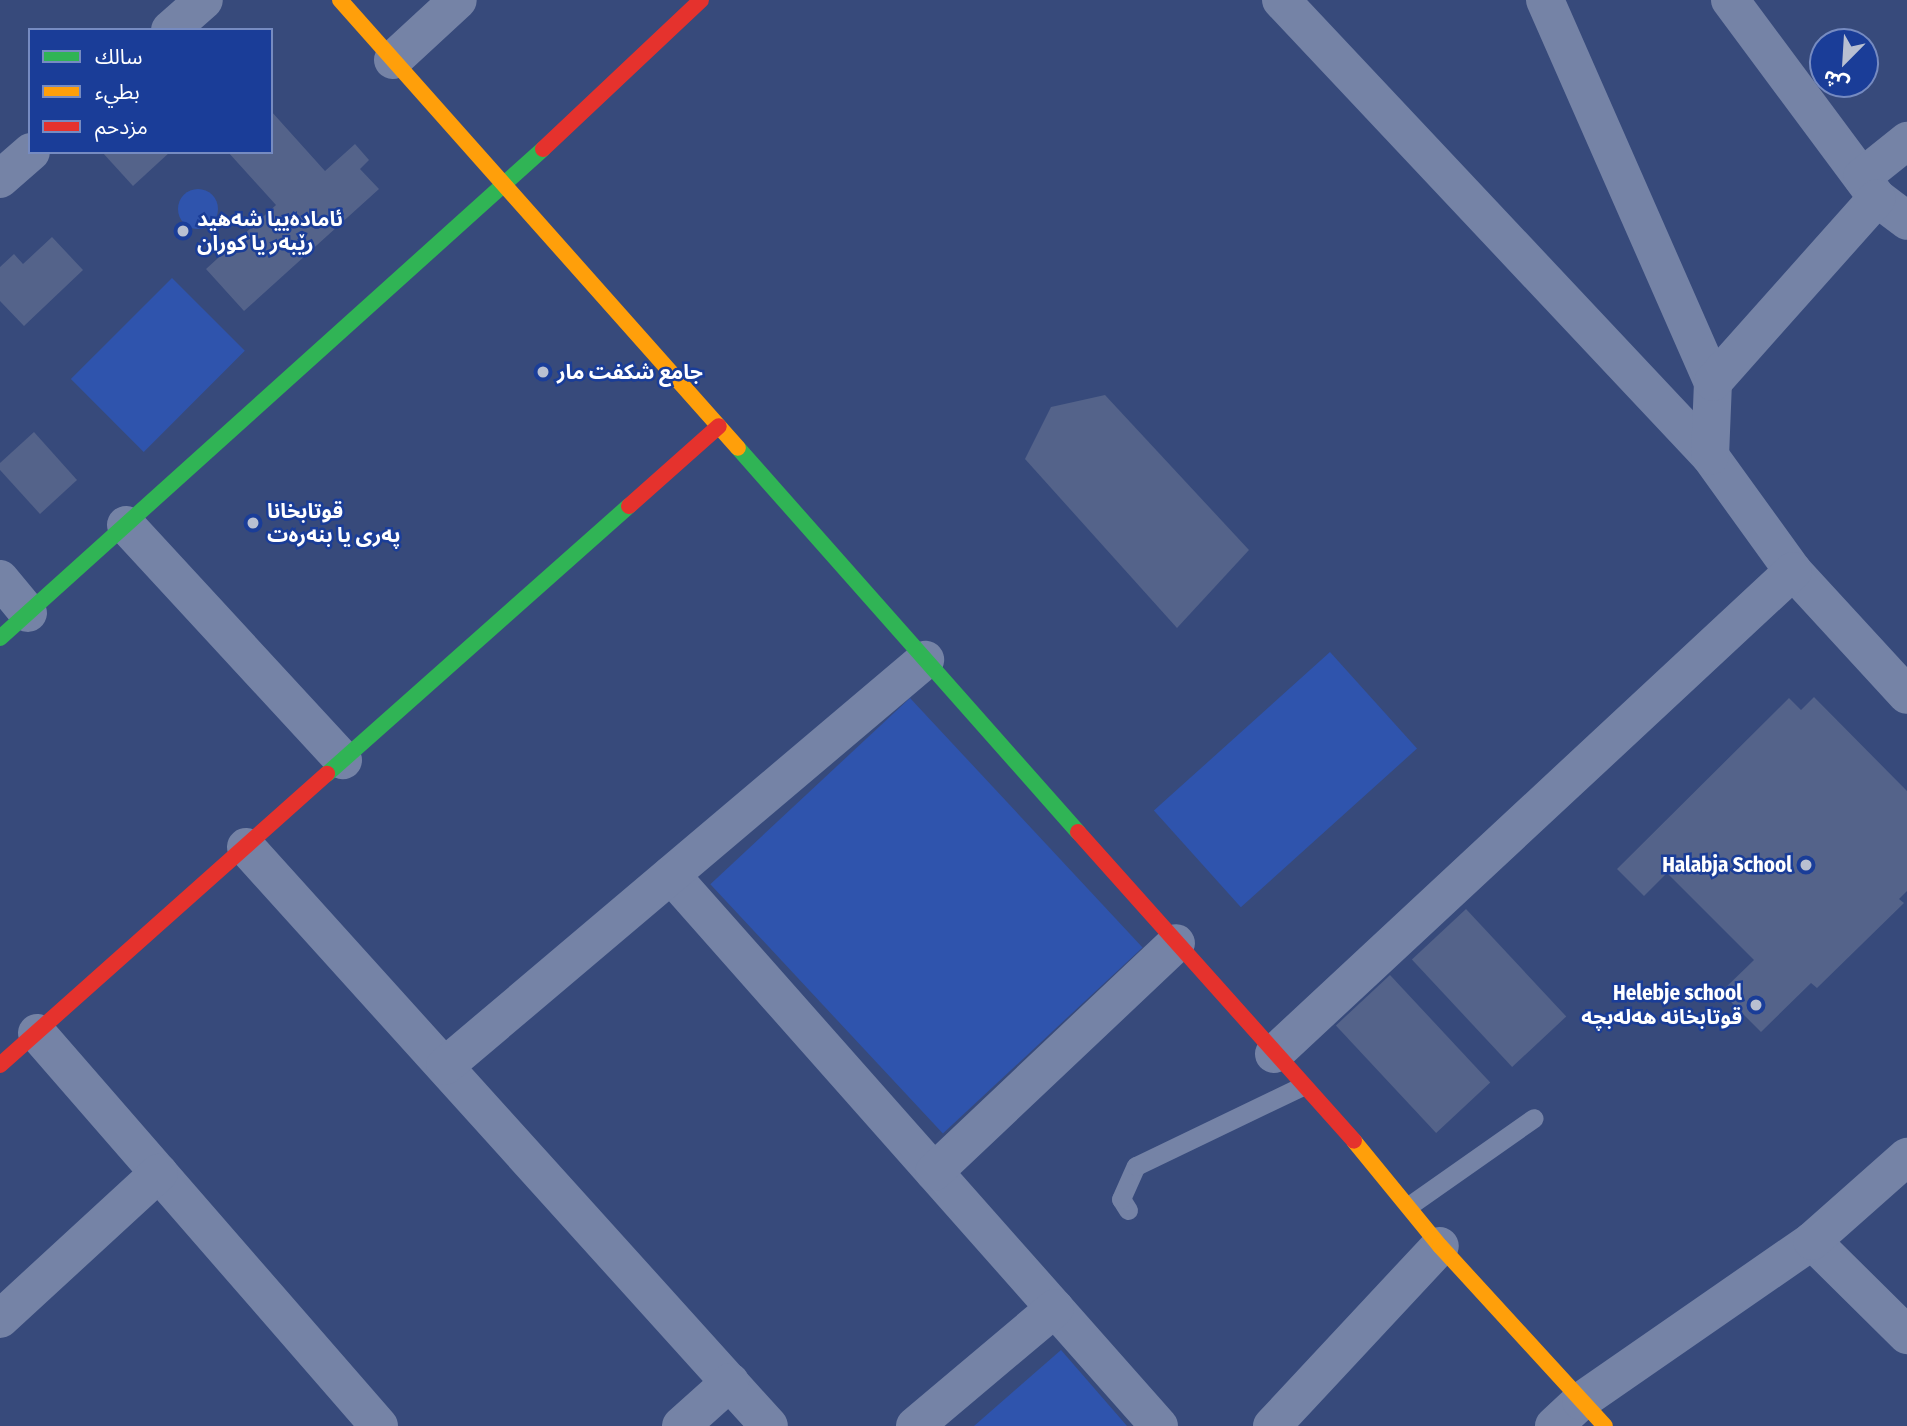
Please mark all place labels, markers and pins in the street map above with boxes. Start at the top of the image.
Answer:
place label: ئامادەییا شەهید رێبەر یا کوران [197,206,343,256]
marker: ئامادەییا شەهید رێبەر یا کوران [175,223,191,239]
place label: جامع شكفت مار [557,359,703,385]
marker: جامع شكفت مار [535,364,551,380]
place label: قوتابخانا پەری یا بنەرەت [267,498,401,548]
marker: قوتابخانا پەری یا بنەرەت [245,515,261,531]
place label: Halabja School [1662,852,1792,878]
marker: Halabja School [1798,857,1814,873]
place label: Helebje school قوتابخانە هەلەبچە [1581,980,1742,1030]
marker: Helebje school قوتابخانە هەلەبچە [1748,997,1764,1013]

